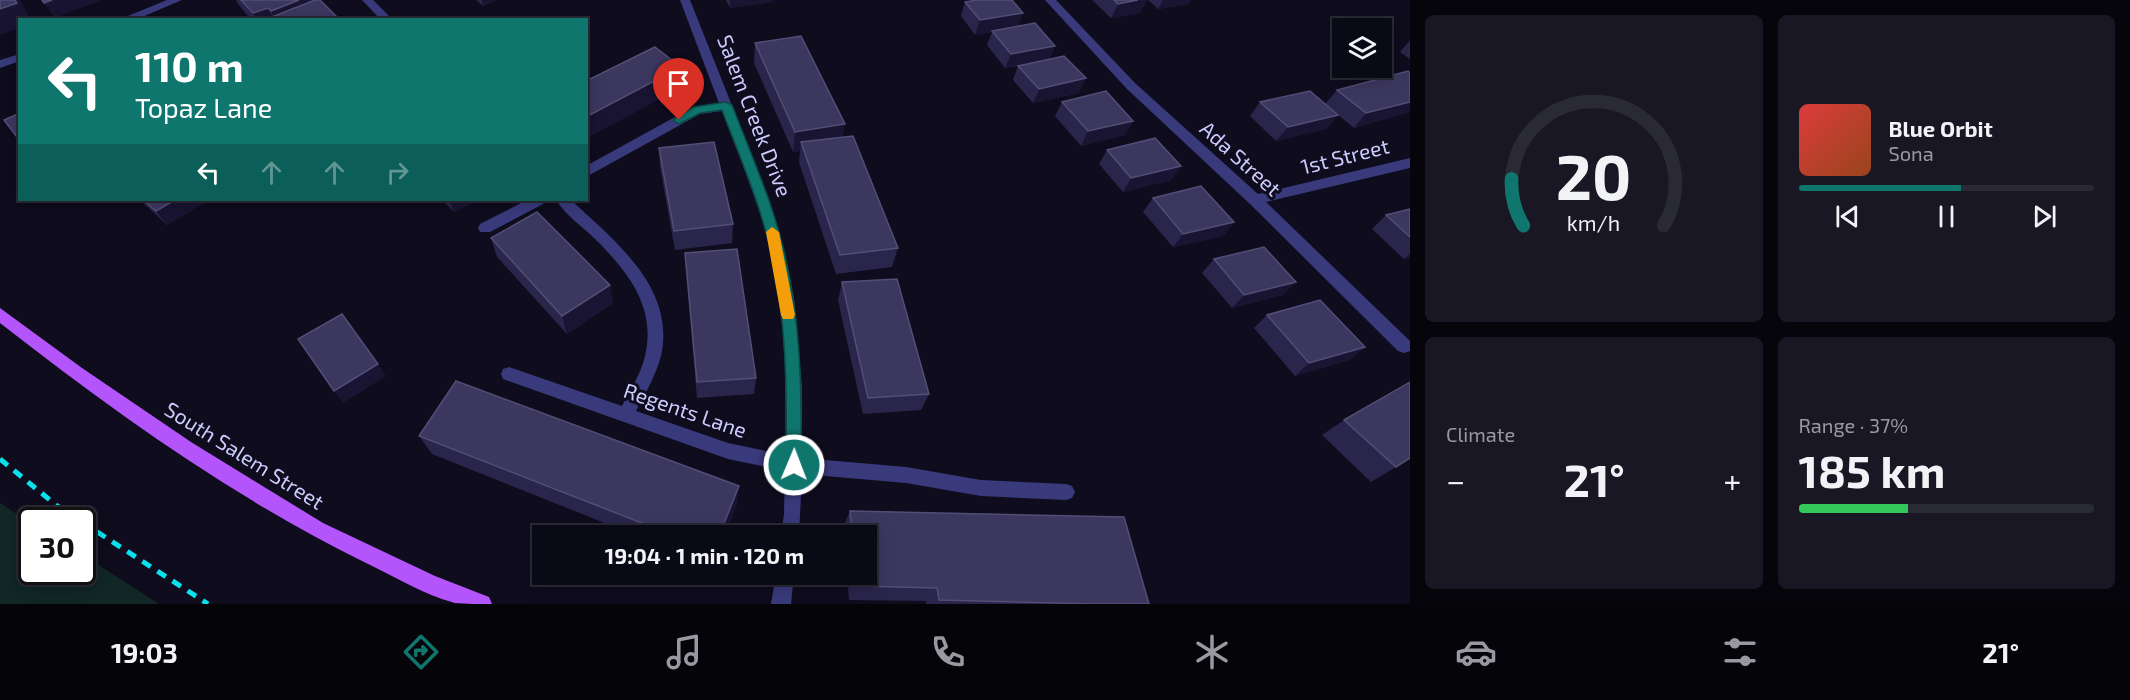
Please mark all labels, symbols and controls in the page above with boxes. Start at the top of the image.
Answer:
map controls [1332,18,1392,78]
button: layers [1332,18,1392,78]
street label: Salem Creek Drive [713,31,798,200]
text: 110 m [135,40,244,90]
icon: left [36,42,114,120]
pin [653,58,704,120]
icon: arrive [662,67,695,100]
text: Topaz Lane [135,91,272,123]
street label: Ada Street [1196,115,1286,201]
text: Blue Orbit [1889,115,1993,141]
street label: 1st Street [1298,133,1391,179]
text: 20 [1556,138,1632,213]
text: Sona [1889,141,1934,165]
icon: left [192,156,225,189]
icon: ahead [255,156,288,189]
icon: ahead [318,156,351,189]
icon: right [381,156,414,189]
icon: previous [1831,200,1864,233]
icon: pause [1930,200,1963,233]
icon: next [2028,200,2061,233]
text: km/h [1567,210,1620,235]
street label: Regents Lane [621,377,750,442]
street label: South Salem Street [161,396,329,514]
text: Range · 37% [1799,413,1908,437]
text: Climate [1446,422,1515,446]
position arrow [762,433,826,497]
text: 185 km [1799,443,1945,497]
text: 21° [1564,452,1625,506]
text: − [1446,460,1465,500]
text: + [1723,460,1741,500]
speed limit sign: 30 [18,507,96,585]
text: 19:04 · 1 min · 120 m [605,542,804,568]
icon: directions [400,631,442,673]
icon: music [663,631,705,673]
icon: phone [927,631,969,673]
icon: climate [1191,631,1233,673]
icon: car [1455,631,1497,673]
icon: filters [1719,631,1761,673]
text: 19:03 [111,636,178,668]
text: 21° [1982,636,2019,668]

